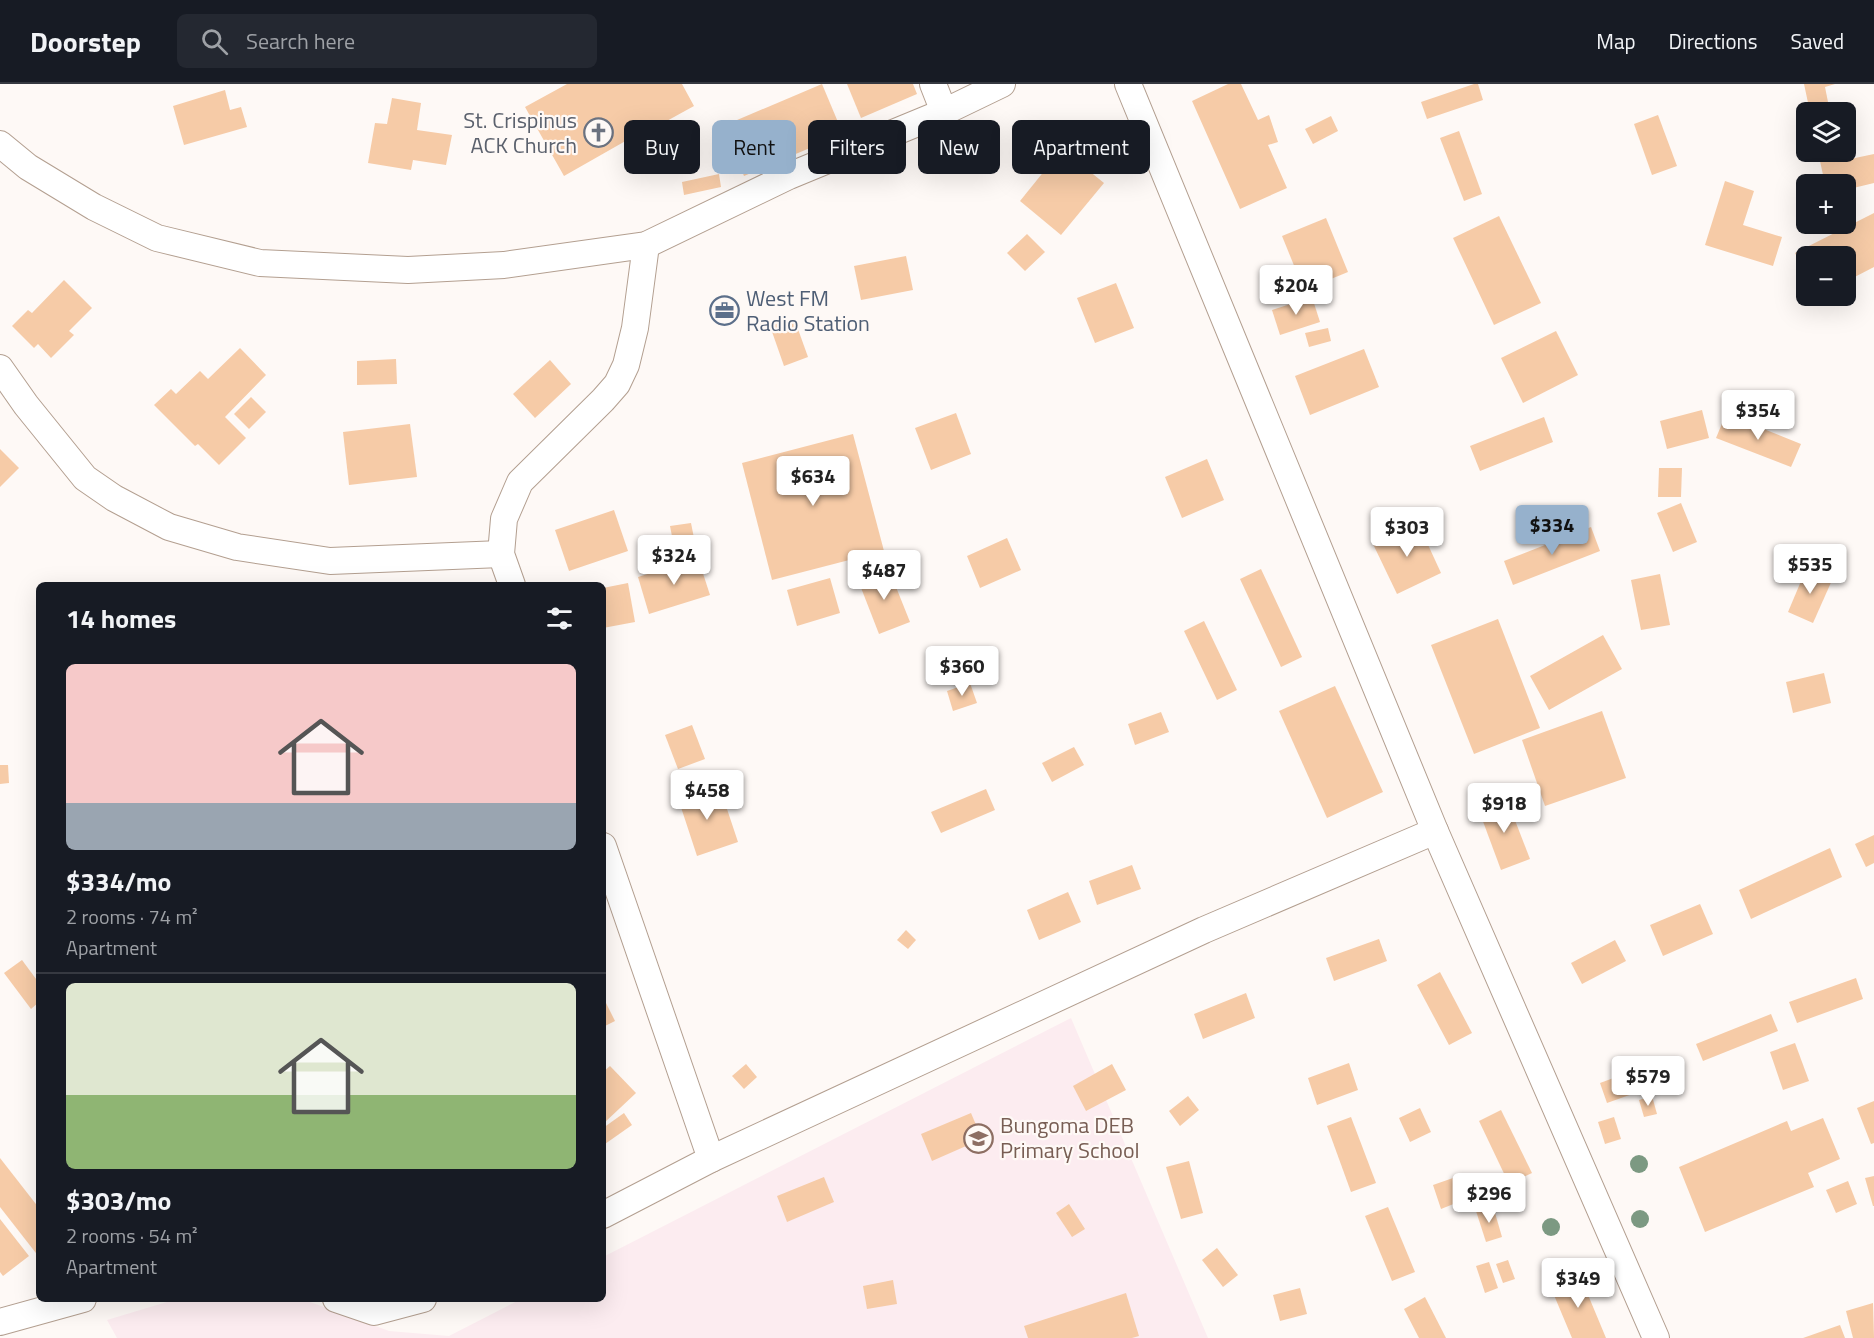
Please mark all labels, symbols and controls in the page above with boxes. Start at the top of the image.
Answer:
search box [177,14,597,68]
text: Doorstep [30,20,141,63]
text: Search here [246,24,355,58]
icon: search [198,25,231,58]
text: Map [1596,25,1636,57]
text: Directions [1669,25,1758,57]
text: Saved [1791,25,1844,57]
map controls [1796,102,1856,306]
button: layers [1796,102,1856,162]
place label: St. Crispinus ACK Church [463,103,577,162]
church icon: St. Crispinus ACK Church [582,117,614,149]
chip: Buy [624,120,700,174]
chip: Rent [712,120,796,174]
chip: Filters [808,120,906,174]
chip: New [918,120,1000,174]
chip: Apartment [1012,120,1150,174]
button: + [1796,174,1856,234]
button: − [1796,246,1856,306]
pin: $204 [1260,265,1332,316]
text: $204 [1274,269,1318,300]
place label: West FM Radio Station [746,281,870,340]
office icon: West FM Radio Station [709,295,741,327]
pin: $354 [1722,390,1794,441]
text: $354 [1736,394,1780,425]
pin: $634 [777,456,849,507]
text: $634 [791,460,835,491]
pin: $334 [1516,505,1588,556]
pin: $303 [1371,507,1443,558]
text: $334 [1530,509,1574,540]
text: $303 [1385,511,1429,542]
pin: $324 [638,535,710,586]
text: $324 [652,539,696,570]
pin: $535 [1774,544,1846,595]
text: $535 [1788,548,1832,579]
pin: $487 [848,550,920,601]
text: $487 [862,554,906,585]
text: 14 homes [66,599,176,638]
icon: filters [543,602,576,635]
pin: $360 [926,646,998,697]
text: $360 [940,650,984,681]
icon: home [267,703,375,811]
pin: $458 [671,770,743,821]
text: $458 [685,774,729,805]
pin: $918 [1468,783,1540,834]
text: $918 [1482,787,1526,818]
text: $334/mo [66,862,171,901]
text: 2 rooms · 74 m² [66,901,198,932]
text: Apartment [66,932,157,963]
icon: home [267,1022,375,1130]
pin: $579 [1612,1056,1684,1107]
text: $579 [1626,1060,1670,1091]
place label: Bungoma DEB Primary School [1000,1108,1140,1167]
school or university icon: Bungoma DEB Primary School [963,1122,995,1154]
pin: $296 [1453,1173,1525,1224]
text: $296 [1467,1177,1511,1208]
text: $303/mo [66,1181,171,1220]
text: 2 rooms · 54 m² [66,1220,198,1251]
text: Apartment [66,1251,157,1282]
pin: $349 [1542,1258,1614,1309]
text: $349 [1556,1262,1600,1293]

